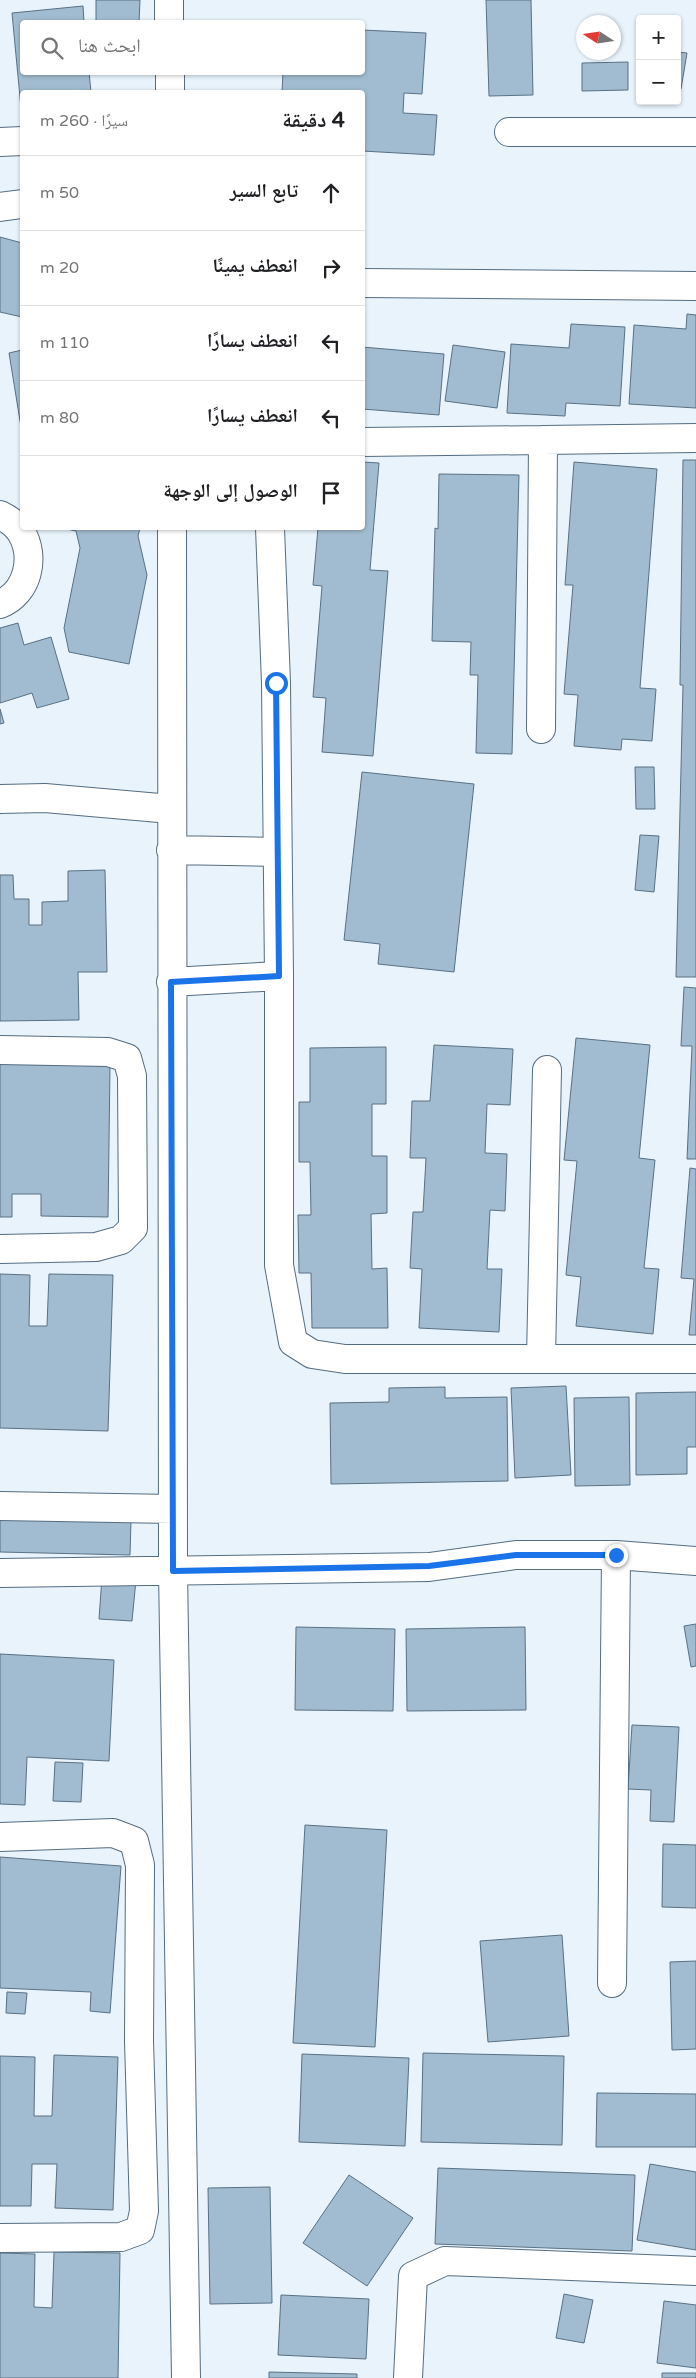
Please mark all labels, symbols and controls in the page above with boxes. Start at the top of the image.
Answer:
north arrow [576,15,621,60]
map controls [636,15,681,105]
button: + [636,15,681,60]
search box [20,20,365,75]
icon: search [38,34,66,62]
text: ابحث هنا [78,35,141,57]
button: − [636,60,681,105]
text: 4 دقيقة [282,108,345,133]
text: سيرًا · 260 m [40,111,128,131]
icon: ahead [317,179,345,207]
text: تابع السير [230,180,298,202]
text: 50 m [40,183,79,203]
icon: right [317,254,345,282]
text: انعطف يمينًا [212,255,298,277]
text: 20 m [40,258,79,278]
icon: left [317,329,345,357]
text: انعطف يسارًا [207,330,298,352]
text: 110 m [40,333,89,353]
icon: left [317,404,345,432]
text: انعطف يسارًا [207,405,298,427]
text: 80 m [40,408,79,428]
icon: arrive [317,479,345,507]
text: الوصول إلى الوجهة [163,480,298,502]
route start [265,672,288,695]
route end [605,1544,628,1567]

